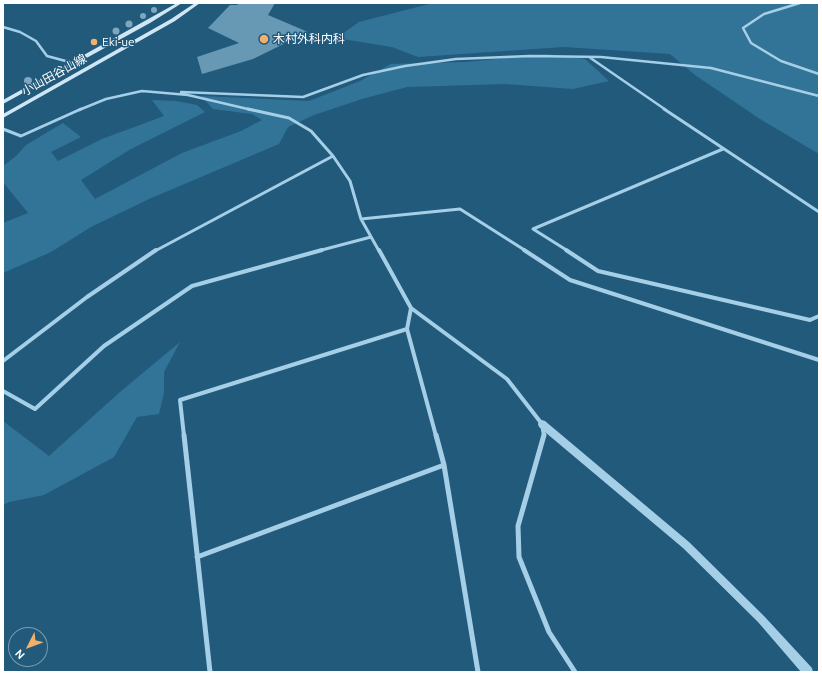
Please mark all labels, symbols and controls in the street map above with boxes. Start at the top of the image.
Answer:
place label: 木村外科内科 [273,32,345,46]
marker: 木村外科内科 [258,33,270,45]
place label: Eki-ue [102,35,135,49]
marker: Eki-ue [89,37,99,47]
street label: 小山田谷山線 [19,51,89,99]
north arrow [8,627,48,667]
text: N [13,647,27,661]

